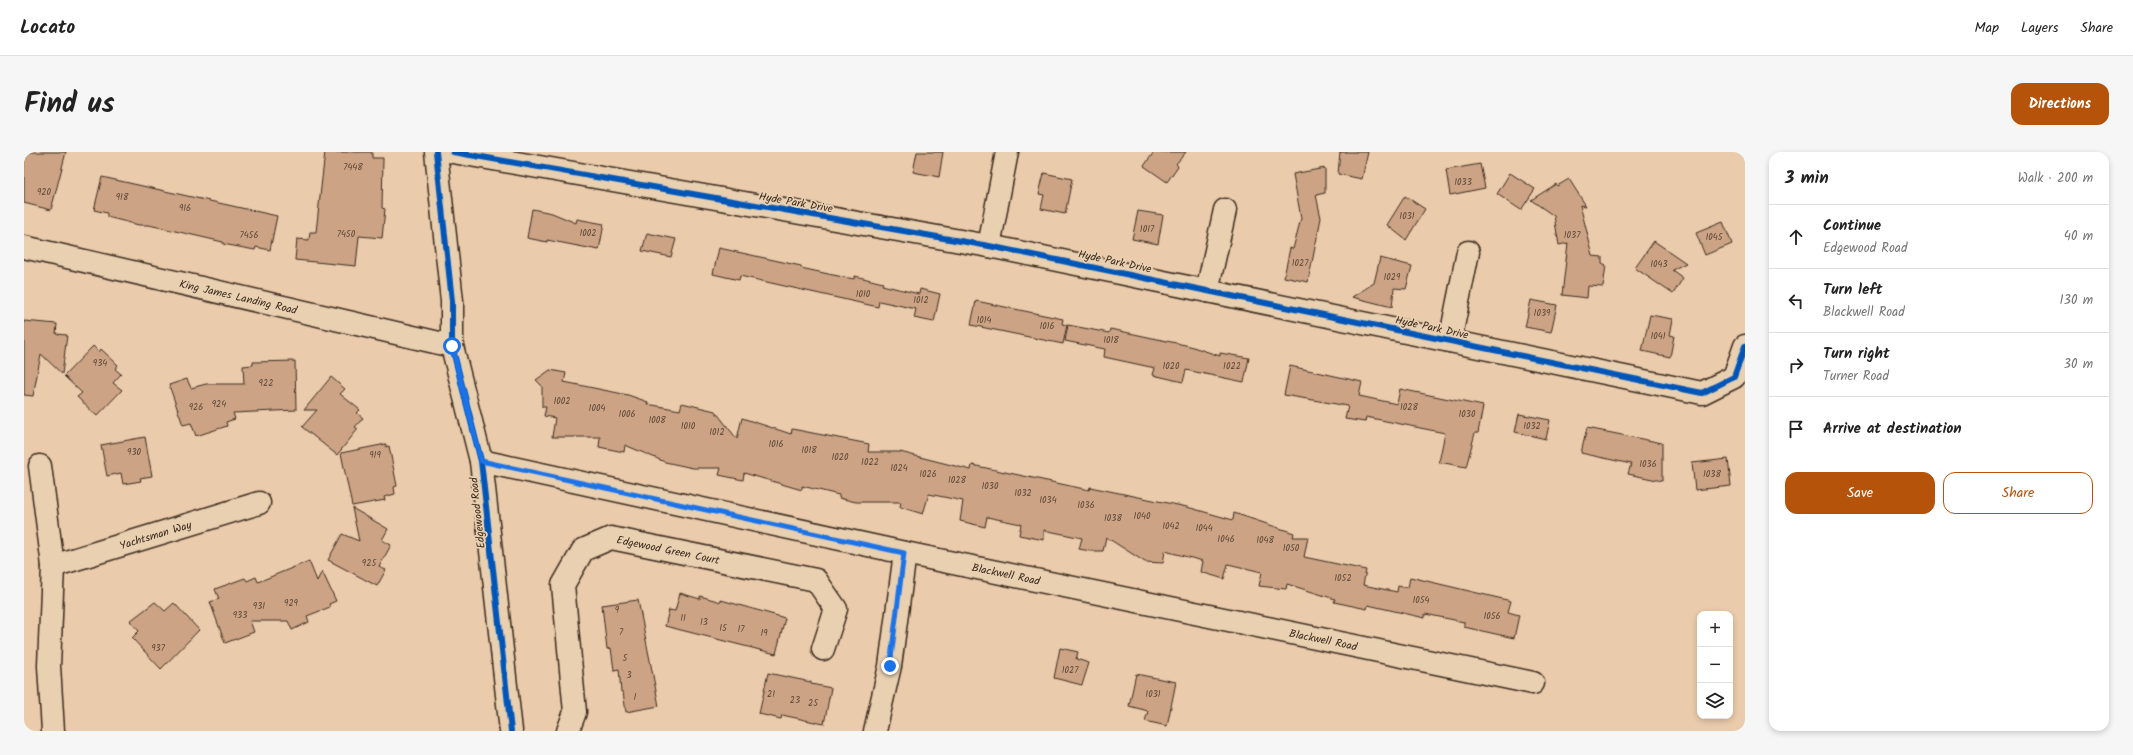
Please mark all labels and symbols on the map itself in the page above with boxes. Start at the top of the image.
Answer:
house number: 7448 [343,160,363,175]
house number: 1033 [1454,175,1472,190]
house number: 920 [37,185,52,200]
street label: Hyde Park Drive [757,188,834,218]
house number: 918 [116,190,129,205]
house number: 916 [179,201,191,216]
house number: 1031 [1399,209,1415,224]
house number: 1017 [1140,222,1155,237]
house number: 1002 [579,226,597,241]
house number: 7450 [337,227,356,242]
house number: 7456 [240,228,258,243]
house number: 1037 [1564,228,1581,243]
house number: 1045 [1705,230,1724,245]
street label: Hyde Park Drive [1076,245,1153,279]
house number: 1027 [1292,256,1309,271]
house number: 1043 [1650,257,1668,272]
house number: 1029 [1384,270,1401,285]
street label: King James Landing Road [177,275,299,320]
house number: 1010 [856,287,871,302]
house number: 1012 [913,293,929,308]
house number: 1039 [1534,306,1551,321]
street label: Hyde Park Drive [1393,311,1470,345]
house number: 1014 [976,313,992,328]
house number: 1016 [1039,319,1055,334]
house number: 1041 [1650,329,1666,344]
house number: 1018 [1103,333,1119,348]
route start [443,337,461,355]
house number: 934 [93,356,107,371]
house number: 1020 [1162,359,1180,374]
house number: 1022 [1223,359,1241,374]
house number: 922 [259,376,273,391]
house number: 1002 [553,394,571,409]
house number: 924 [212,397,226,412]
house number: 926 [189,400,203,415]
house number: 1028 [1400,400,1419,415]
house number: 1004 [589,401,605,416]
house number: 1006 [619,407,635,422]
house number: 1030 [1459,407,1476,422]
house number: 1008 [648,413,666,428]
house number: 1010 [681,419,696,434]
house number: 1032 [1523,419,1541,434]
house number: 1012 [709,425,725,440]
house number: 1016 [768,437,784,452]
house number: 1018 [801,443,817,458]
house number: 930 [127,445,142,460]
house number: 919 [369,448,381,463]
house number: 1020 [831,450,849,465]
house number: 1022 [861,455,879,470]
house number: 1036 [1639,457,1657,472]
house number: 1024 [890,461,908,476]
house number: 1026 [919,467,937,482]
house number: 1038 [1703,467,1722,482]
house number: 1028 [948,473,967,488]
street label: Edgewood Road [465,476,491,549]
house number: 1030 [982,479,999,494]
house number: 1032 [1014,486,1032,501]
house number: 1034 [1039,493,1057,508]
house number: 1036 [1077,498,1095,513]
house number: 1040 [1134,509,1151,524]
house number: 1038 [1104,511,1123,526]
street label: Yachtsman Way [117,516,195,555]
house number: 1042 [1162,519,1180,534]
house number: 1044 [1195,521,1213,536]
street label: Edgewood Green Court [615,531,722,570]
house number: 1046 [1217,532,1235,547]
house number: 1048 [1256,533,1274,548]
house number: 1050 [1283,541,1300,556]
house number: 925 [362,556,377,571]
street label: Blackwell Road [970,559,1042,591]
house number: 1052 [1334,571,1352,586]
house number: 1054 [1412,593,1430,608]
house number: 929 [284,596,299,611]
house number: 931 [253,599,265,614]
house number: 9 [615,603,620,618]
house number: 933 [233,608,247,623]
house number: 1056 [1483,609,1501,624]
house number: 11 [680,611,686,626]
house number: 13 [700,615,708,630]
house number: 15 [719,621,728,636]
house number: 17 [738,622,745,637]
house number: 7 [619,625,624,640]
street label: Blackwell Road [1287,625,1359,656]
house number: 19 [760,626,768,641]
house number: 937 [151,641,166,656]
house number: 5 [623,651,629,666]
route end [881,657,899,675]
house number: 1027 [1062,663,1079,678]
house number: 3 [626,668,632,683]
house number: 21 [767,687,775,702]
house number: 1031 [1145,687,1161,702]
house number: 1 [634,690,637,705]
house number: 23 [790,693,800,708]
house number: 25 [808,696,819,711]

